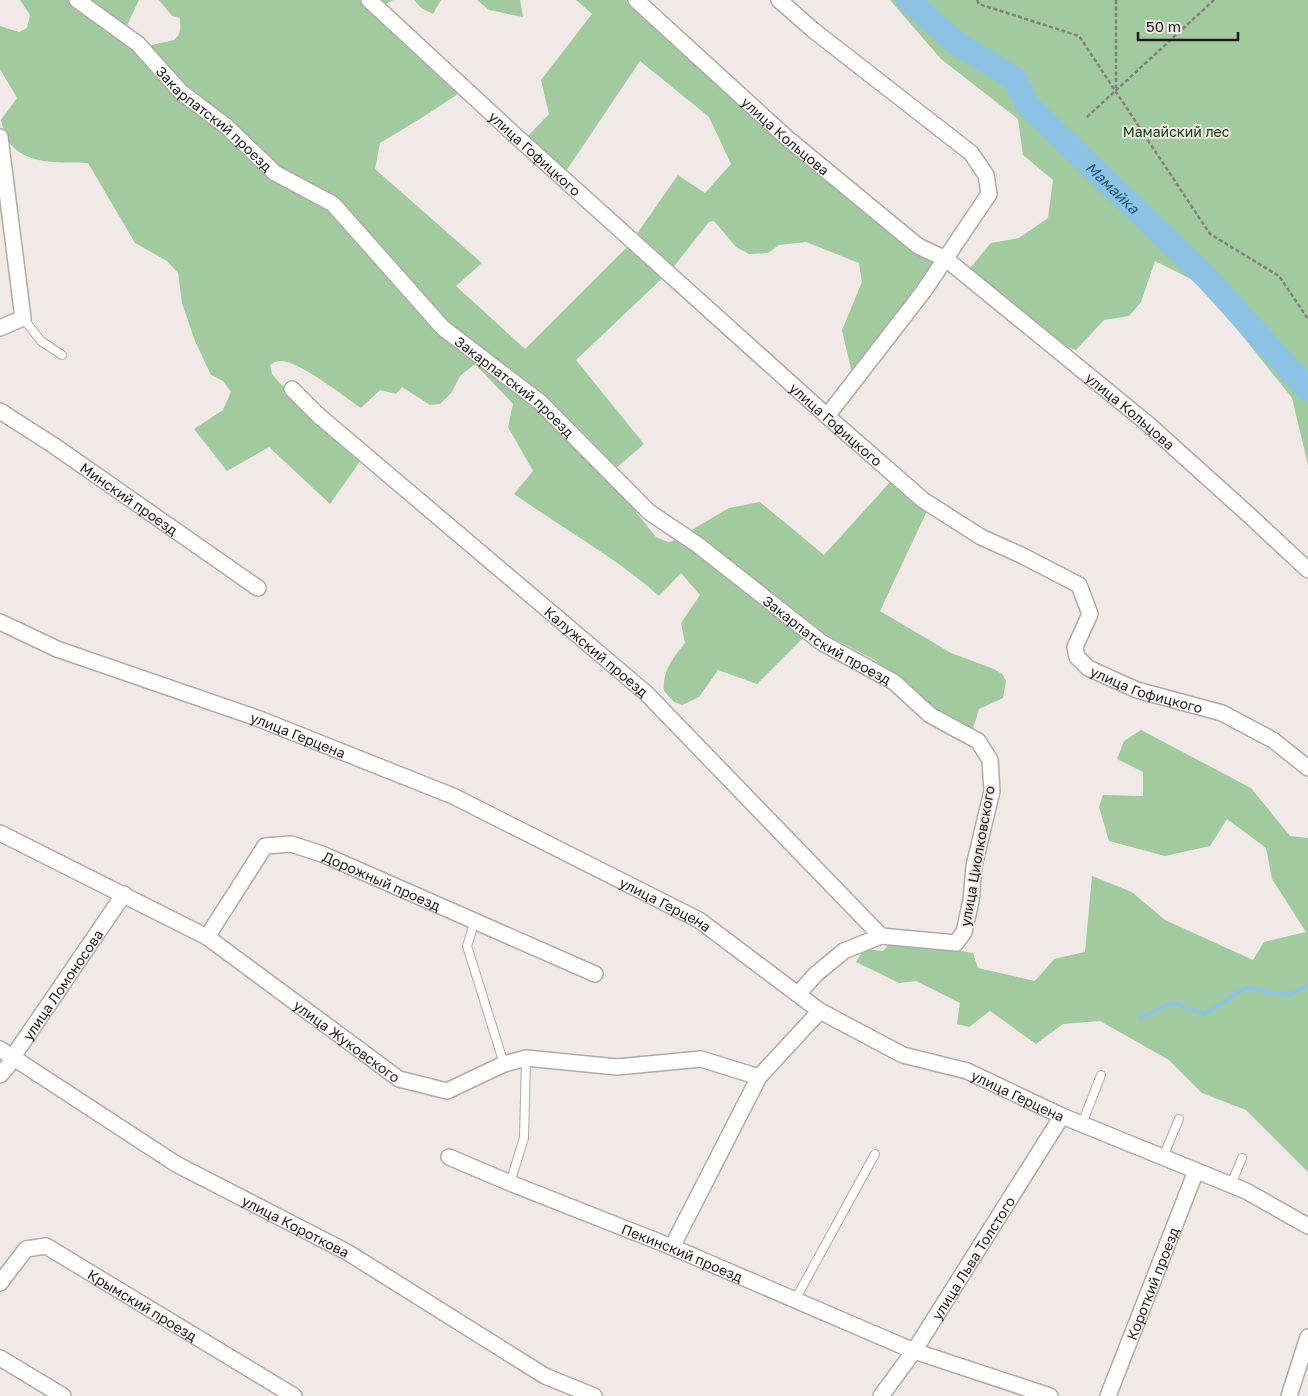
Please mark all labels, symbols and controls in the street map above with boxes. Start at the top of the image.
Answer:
scale bar [1138,10,1238,42]
text: 50 m [1146,17,1181,35]
street label: Закарпатский проезд [153,62,276,175]
street label: улица Кольцова [738,93,833,178]
street label: улица Гофицкого [486,107,585,199]
park label: Мамайский лес [1123,123,1230,140]
water label: Мамайка [1082,158,1143,217]
street label: Закарпатский проезд [452,332,578,441]
street label: улица Кольцова [1083,368,1179,453]
street label: улица Гофицкого [787,378,886,469]
street label: Минский проезд [77,458,182,538]
street label: Закарпатский проезд [760,591,895,688]
street label: Калужский проезд [541,603,652,700]
street label: улица Гофицкого [1088,662,1205,716]
street label: улица Герцена [248,708,348,761]
street label: улица Циолковского [956,784,998,928]
street label: Дорожный проезд [320,847,444,914]
street label: улица Герцена [617,873,715,935]
street label: улица Ломоносова [18,926,106,1043]
street label: улица Жуковского [291,996,404,1086]
street label: улица Герцена [969,1066,1067,1125]
street label: улица Короткова [239,1191,352,1260]
street label: улица Льва Толстого [928,1193,1018,1323]
street label: Пекинский проезд [619,1220,746,1285]
street label: Короткий проезд [1122,1224,1182,1342]
street label: Крымский проезд [85,1265,201,1344]

